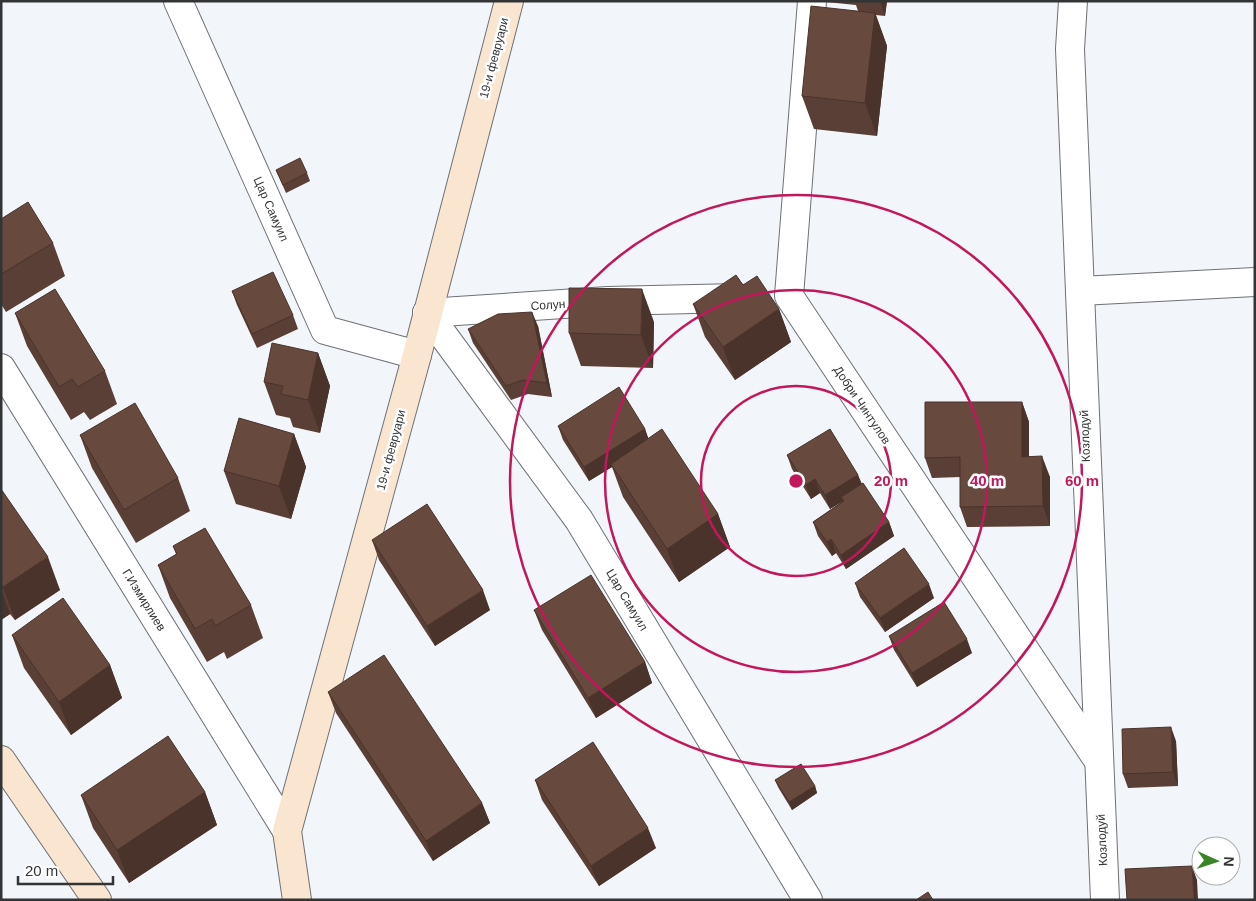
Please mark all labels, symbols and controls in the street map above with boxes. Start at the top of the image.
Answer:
street label: 19-и февруари [477,16,511,100]
street label: Цар Самуил [250,174,292,244]
street label: Солун [530,297,566,313]
street label: Добри Чинтулов [831,363,893,447]
street label: 19-и февруари [374,408,408,492]
street label: Козлодуй [1077,410,1093,462]
centre of rings [787,472,805,490]
text: 20 m [874,472,908,489]
text: 40 m [970,472,1004,489]
text: 60 m [1065,472,1099,489]
street label: Г.Измирлиев [119,566,169,634]
street label: Цар Самуил [603,567,651,633]
street label: Козлодуй [1094,814,1110,866]
north arrow [1191,836,1241,886]
scale bar [18,854,112,886]
text: N [1221,856,1237,867]
text: 20 m [25,862,58,879]

